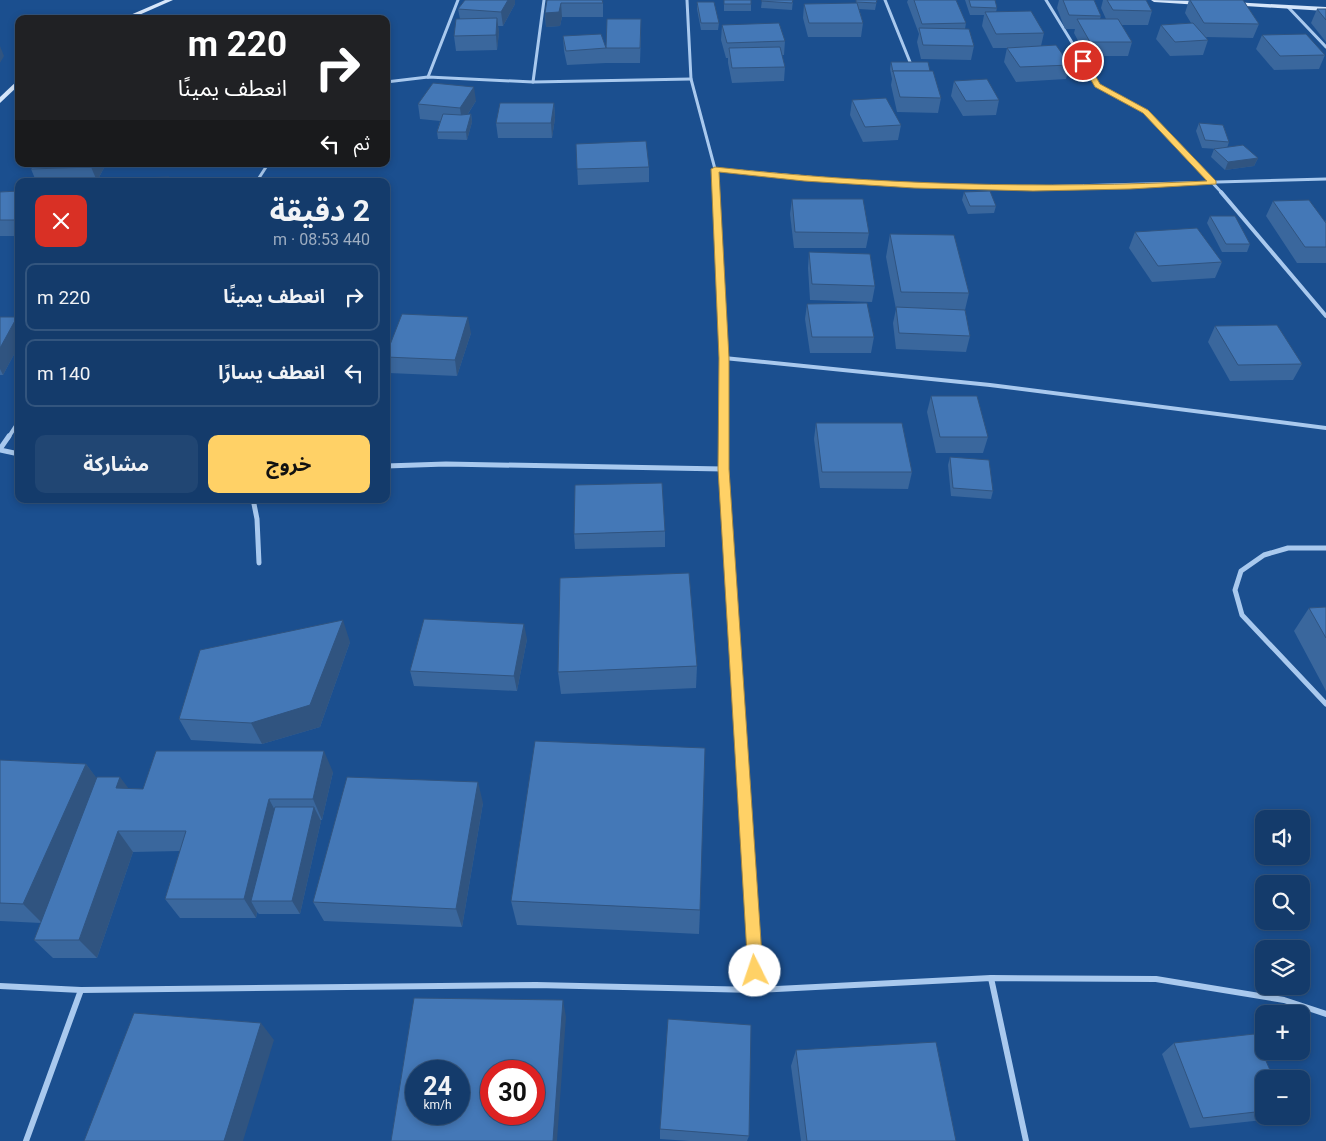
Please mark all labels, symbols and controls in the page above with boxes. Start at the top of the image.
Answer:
text: 220 m [188,24,287,65]
icon: right [305,35,370,100]
pin [1062,40,1104,82]
icon: arrive [1069,47,1097,75]
text: انعطف يمينًا [178,76,287,101]
icon: left [316,130,344,158]
text: ثم [354,132,370,155]
text: 2 دقيقة [270,193,370,228]
button: close [35,195,87,247]
text: 440 m · 08:53 [273,230,370,249]
icon: right [340,283,368,311]
text: انعطف يمينًا [223,285,325,308]
text: 220 m [37,286,90,309]
icon: left [340,359,368,387]
text: انعطف يسارًا [218,361,325,384]
text: 140 m [37,362,90,385]
button: مشاركة [35,435,198,493]
button: خروج [208,435,370,493]
map controls [1255,810,1310,1125]
button: sound [1255,810,1310,865]
button: search [1255,875,1310,930]
button: layers [1255,940,1310,995]
position arrow [728,944,780,996]
button: + [1255,1005,1310,1060]
speed limit sign: 30 [480,1060,545,1125]
button: − [1255,1070,1310,1125]
text: 24 [423,1072,452,1101]
text: km/h [423,1098,452,1112]

